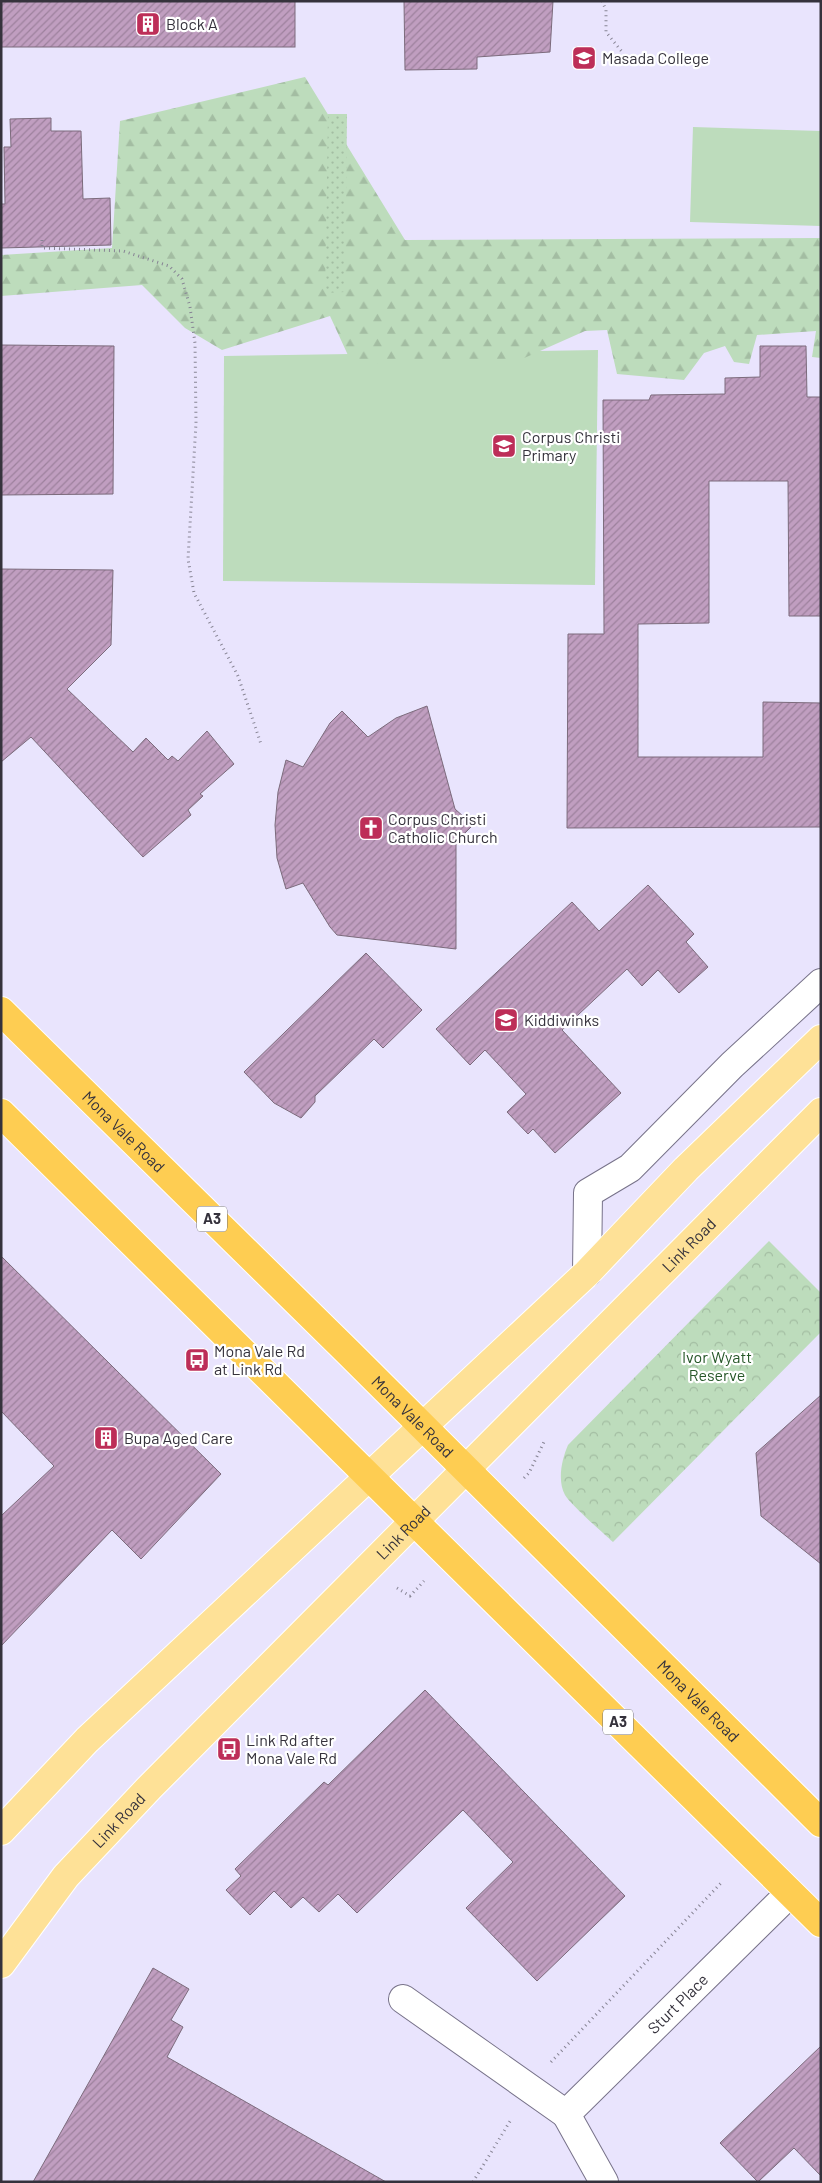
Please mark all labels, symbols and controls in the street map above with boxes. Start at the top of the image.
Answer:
building icon: Block A [135,11,161,37]
place label: Block A [166,14,218,33]
school or university icon: Masada College [571,45,597,71]
place label: Masada College [602,48,709,67]
place label: Corpus Christi Primary [522,427,620,464]
school or university icon: Corpus Christi Primary [491,433,517,459]
place label: Corpus Christi Catholic Church [388,809,498,846]
church icon: Corpus Christi Catholic Church [358,815,384,841]
school or university icon: Kiddiwinks [493,1007,519,1033]
place label: Kiddiwinks [524,1010,599,1029]
street label: Mona Vale Road [79,1087,169,1176]
road number: A3 [197,1206,227,1232]
street label: Link Road [658,1214,719,1276]
place label: Mona Vale Rd at Link Rd [214,1341,305,1378]
bus stop icon: Mona Vale Rd at Link Rd [184,1347,210,1373]
park label: Ivor Wyatt Reserve [682,1347,752,1384]
street label: Mona Vale Road [368,1371,458,1461]
building icon: Bupa Aged Care [93,1425,119,1451]
place label: Bupa Aged Care [124,1428,233,1447]
street label: Link Road [372,1501,434,1563]
street label: Mona Vale Road [654,1656,744,1745]
road number: A3 [603,1710,633,1734]
place label: Link Rd after Mona Vale Rd [246,1730,337,1767]
bus stop icon: Link Rd after Mona Vale Rd [216,1736,242,1762]
street label: Link Road [88,1789,149,1851]
street label: Sturt Place [643,1969,712,2037]

